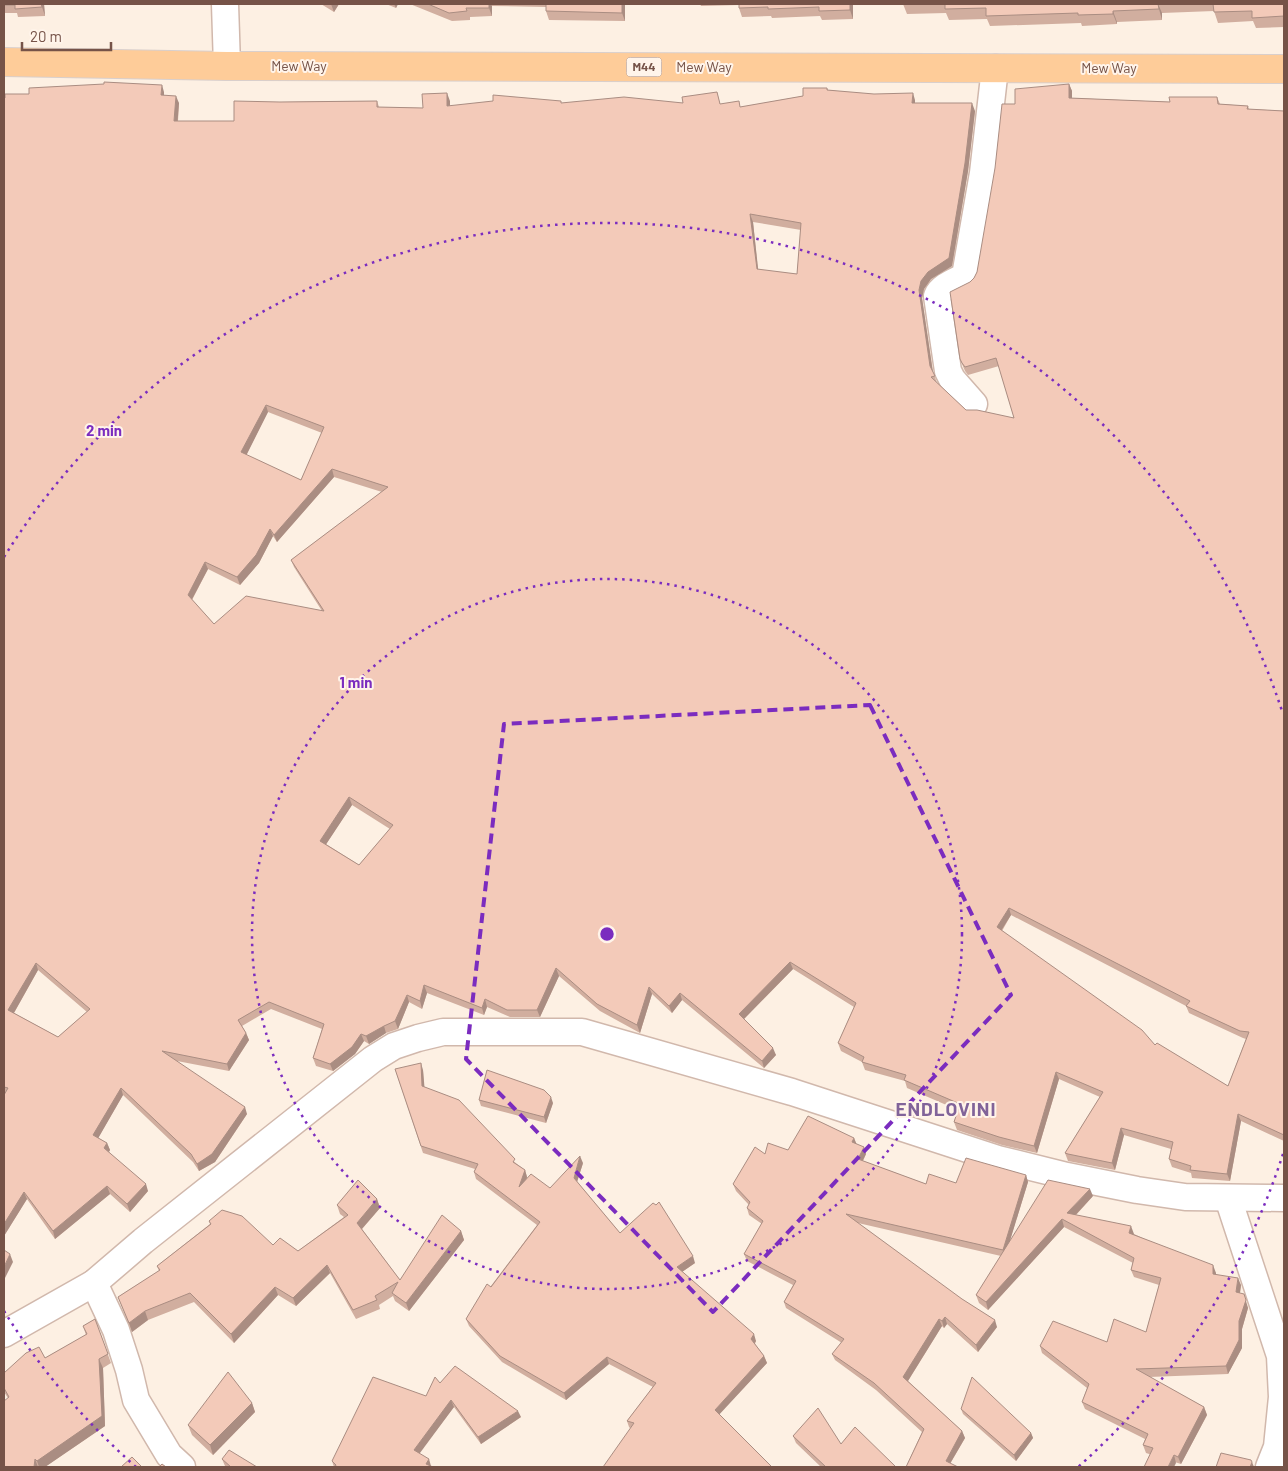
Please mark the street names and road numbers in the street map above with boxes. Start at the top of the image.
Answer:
street label: Mew Way [271,57,327,74]
road number: M44 [626,58,662,76]
street label: Mew Way [676,58,732,75]
street label: Mew Way [1081,59,1137,76]

